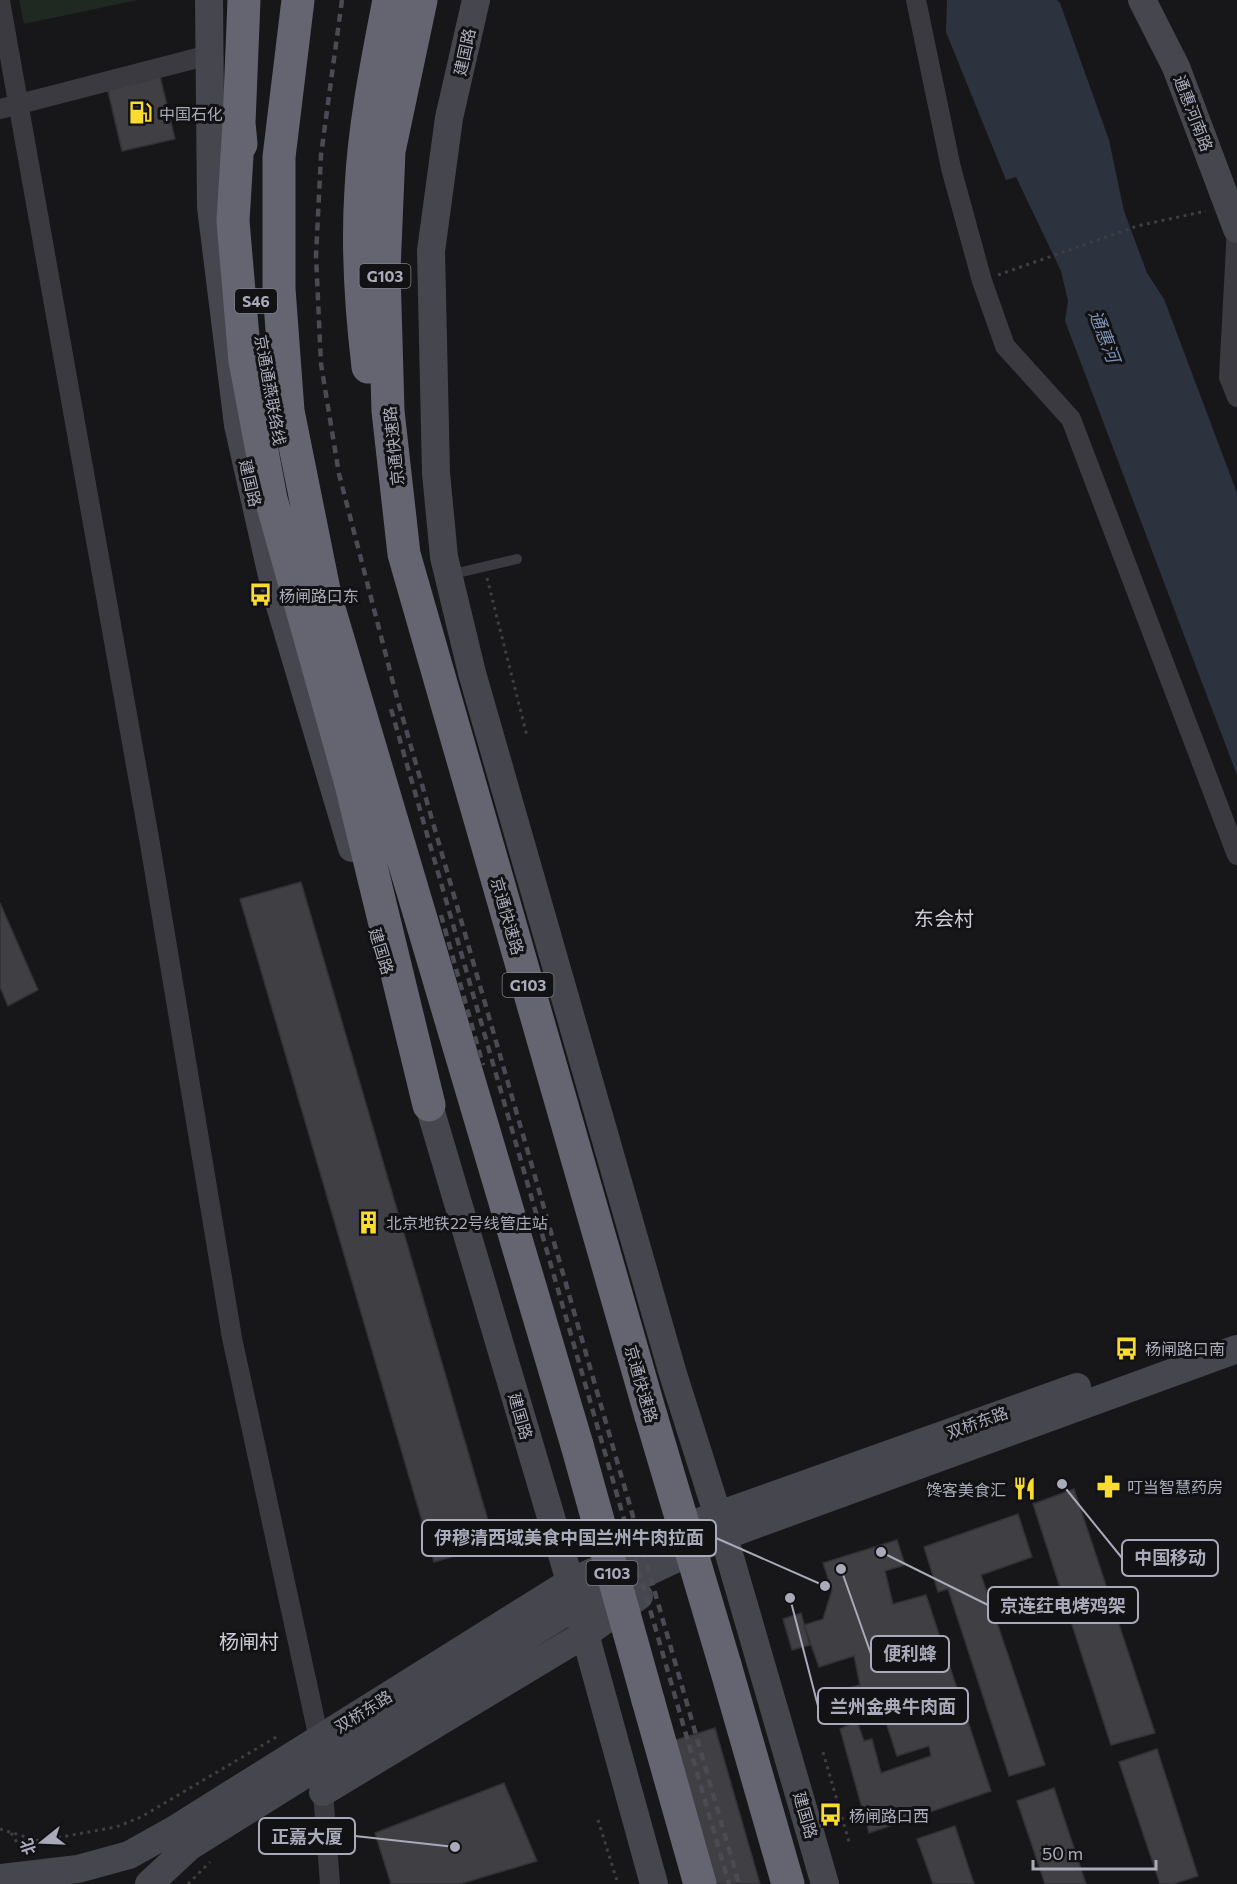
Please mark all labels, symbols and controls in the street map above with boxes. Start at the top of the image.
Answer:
street label: 建国路 [450,27,478,77]
street label: 通惠河南路 [1171,72,1217,154]
fuel station icon: 中国石化 [128,100,154,126]
place label: 中国石化 [159,104,223,123]
road number: G103 [360,264,410,288]
road number: S46 [235,289,277,313]
water label: 通惠河 [1085,307,1126,368]
street label: 京通通燕联络线 [252,333,290,447]
street label: 京通快速路 [379,405,407,487]
street label: 建国路 [236,457,266,509]
bus stop icon: 杨闸路口东 [248,582,274,608]
place label: 杨闸路口东 [279,586,359,605]
street label: 京通快速路 [488,875,528,957]
district label: 东会村 [914,906,974,930]
street label: 建国路 [366,925,398,977]
road number: G103 [502,973,554,997]
building icon: 北京地铁22号线管庄站 [355,1209,381,1235]
place label: 北京地铁22号线管庄站 [386,1213,548,1232]
bus stop icon: 杨闸路口南 [1114,1335,1140,1361]
place label: 杨闸路口南 [1145,1339,1225,1358]
street label: 京通快速路 [622,1343,662,1425]
street label: 建国路 [505,1390,537,1442]
street label: 双桥东路 [944,1402,1010,1442]
pharmacy icon: 叮当智慧药房 [1096,1473,1122,1499]
restaurant icon: 馋客美食汇 [1011,1476,1037,1502]
place label: 叮当智慧药房 [1127,1477,1223,1496]
place label: 馋客美食汇 [926,1480,1006,1499]
callout: 伊穆清西域美食中国兰州牛肉拉面 [422,1520,716,1556]
text: 伊穆清西域美食中国兰州牛肉拉面 [434,1526,704,1548]
callout: 中国移动 [1122,1540,1218,1576]
text: 中国移动 [1134,1546,1206,1568]
road number: G103 [586,1561,638,1585]
callout: 京连荭电烤鸡架 [988,1587,1138,1623]
text: 京连荭电烤鸡架 [1000,1594,1126,1616]
district label: 杨闸村 [219,1629,279,1653]
callout: 便利蜂 [871,1636,949,1672]
text: 便利蜂 [883,1642,937,1664]
street label: 双桥东路 [331,1686,395,1736]
callout: 兰州金典牛肉面 [818,1688,968,1724]
text: 兰州金典牛肉面 [830,1695,956,1717]
street label: 建国路 [790,1789,822,1841]
bus stop icon: 杨闸路口西 [818,1802,844,1828]
place label: 杨闸路口西 [849,1806,929,1825]
north arrow [12,1812,72,1872]
callout: 正嘉大厦 [259,1818,355,1854]
text: 正嘉大厦 [271,1825,343,1847]
scale bar [1033,1833,1156,1871]
text: 北 [16,1836,39,1857]
text: 50 m [1042,1842,1083,1864]

